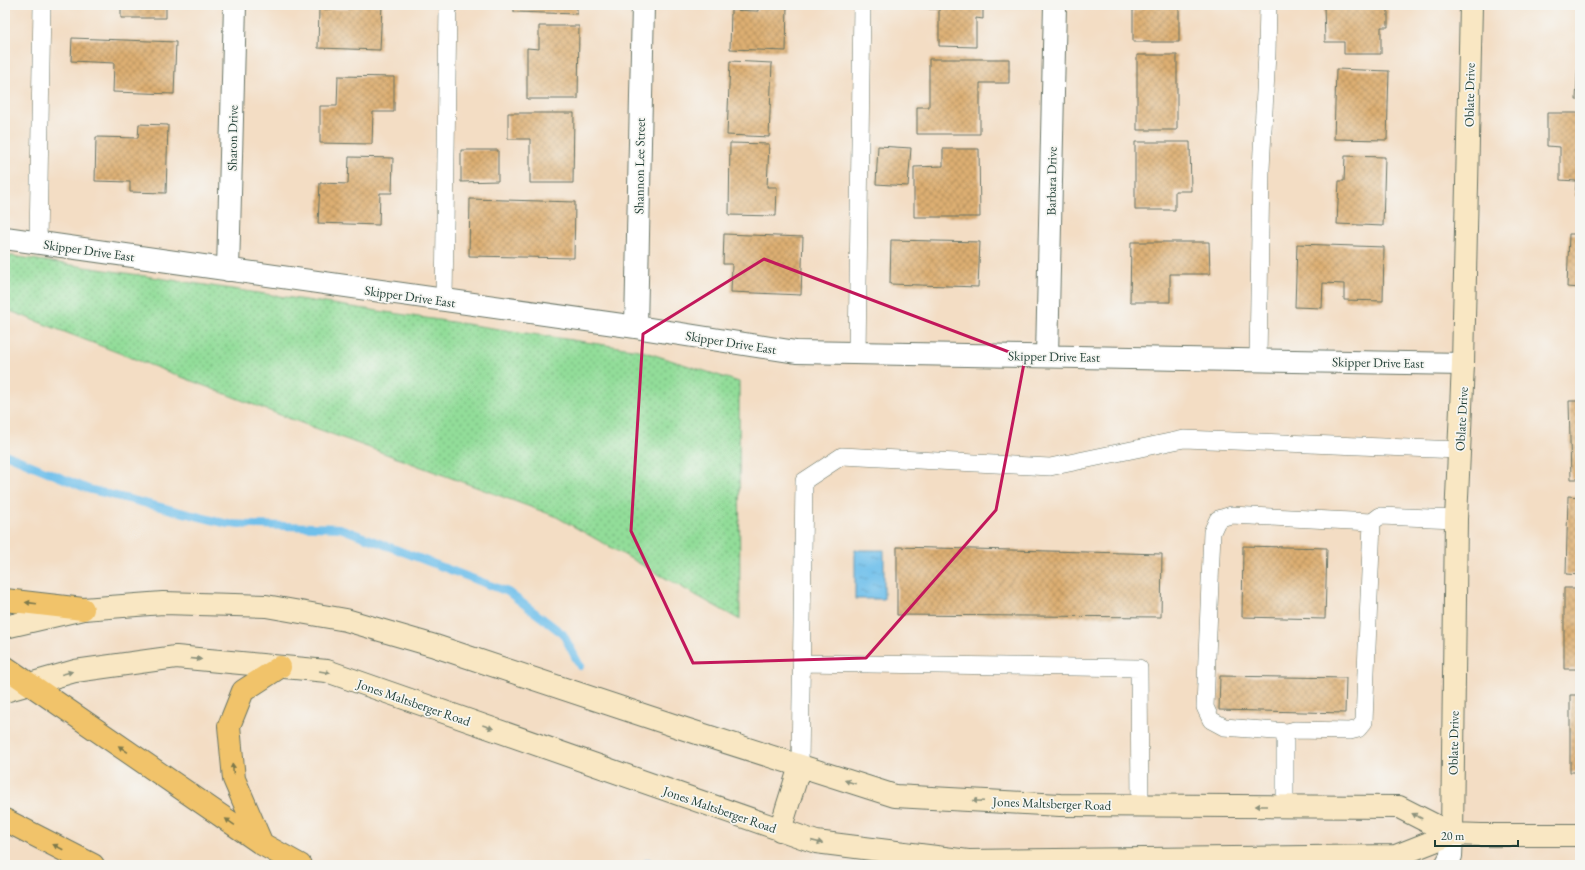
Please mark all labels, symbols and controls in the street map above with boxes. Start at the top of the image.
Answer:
street label: Oblate Drive [1460,63,1479,127]
street label: Sharon Drive [223,105,242,171]
street label: Shannon Lee Street [630,118,649,214]
street label: Barbara Drive [1042,147,1061,215]
street label: Skipper Drive East [42,236,136,265]
street label: Skipper Drive East [363,282,457,311]
street label: Skipper Drive East [684,327,778,358]
street label: Skipper Drive East [1008,347,1100,366]
street label: Skipper Drive East [1332,353,1424,372]
street label: Oblate Drive [1451,387,1472,452]
one-way arrow [25,600,37,606]
one-way arrow [190,656,202,662]
one-way arrow [319,669,331,675]
one-way arrow [61,670,73,676]
street label: Jones Maltsberger Road [354,675,473,730]
street label: Oblate Drive [1444,711,1463,775]
one-way arrow [482,725,494,731]
one-way arrow [117,745,129,752]
one-way arrow [229,763,236,775]
one-way arrow [844,779,856,785]
street label: Jones Maltsberger Road [660,782,779,837]
street label: Jones Maltsberger Road [991,793,1112,814]
one-way arrow [971,797,984,804]
one-way arrow [1254,803,1267,809]
one-way arrow [1411,813,1423,819]
one-way arrow [225,818,236,826]
scale bar [1435,822,1518,848]
text: 20 m [1441,828,1465,844]
one-way arrow [811,839,823,845]
one-way arrow [53,844,64,850]

